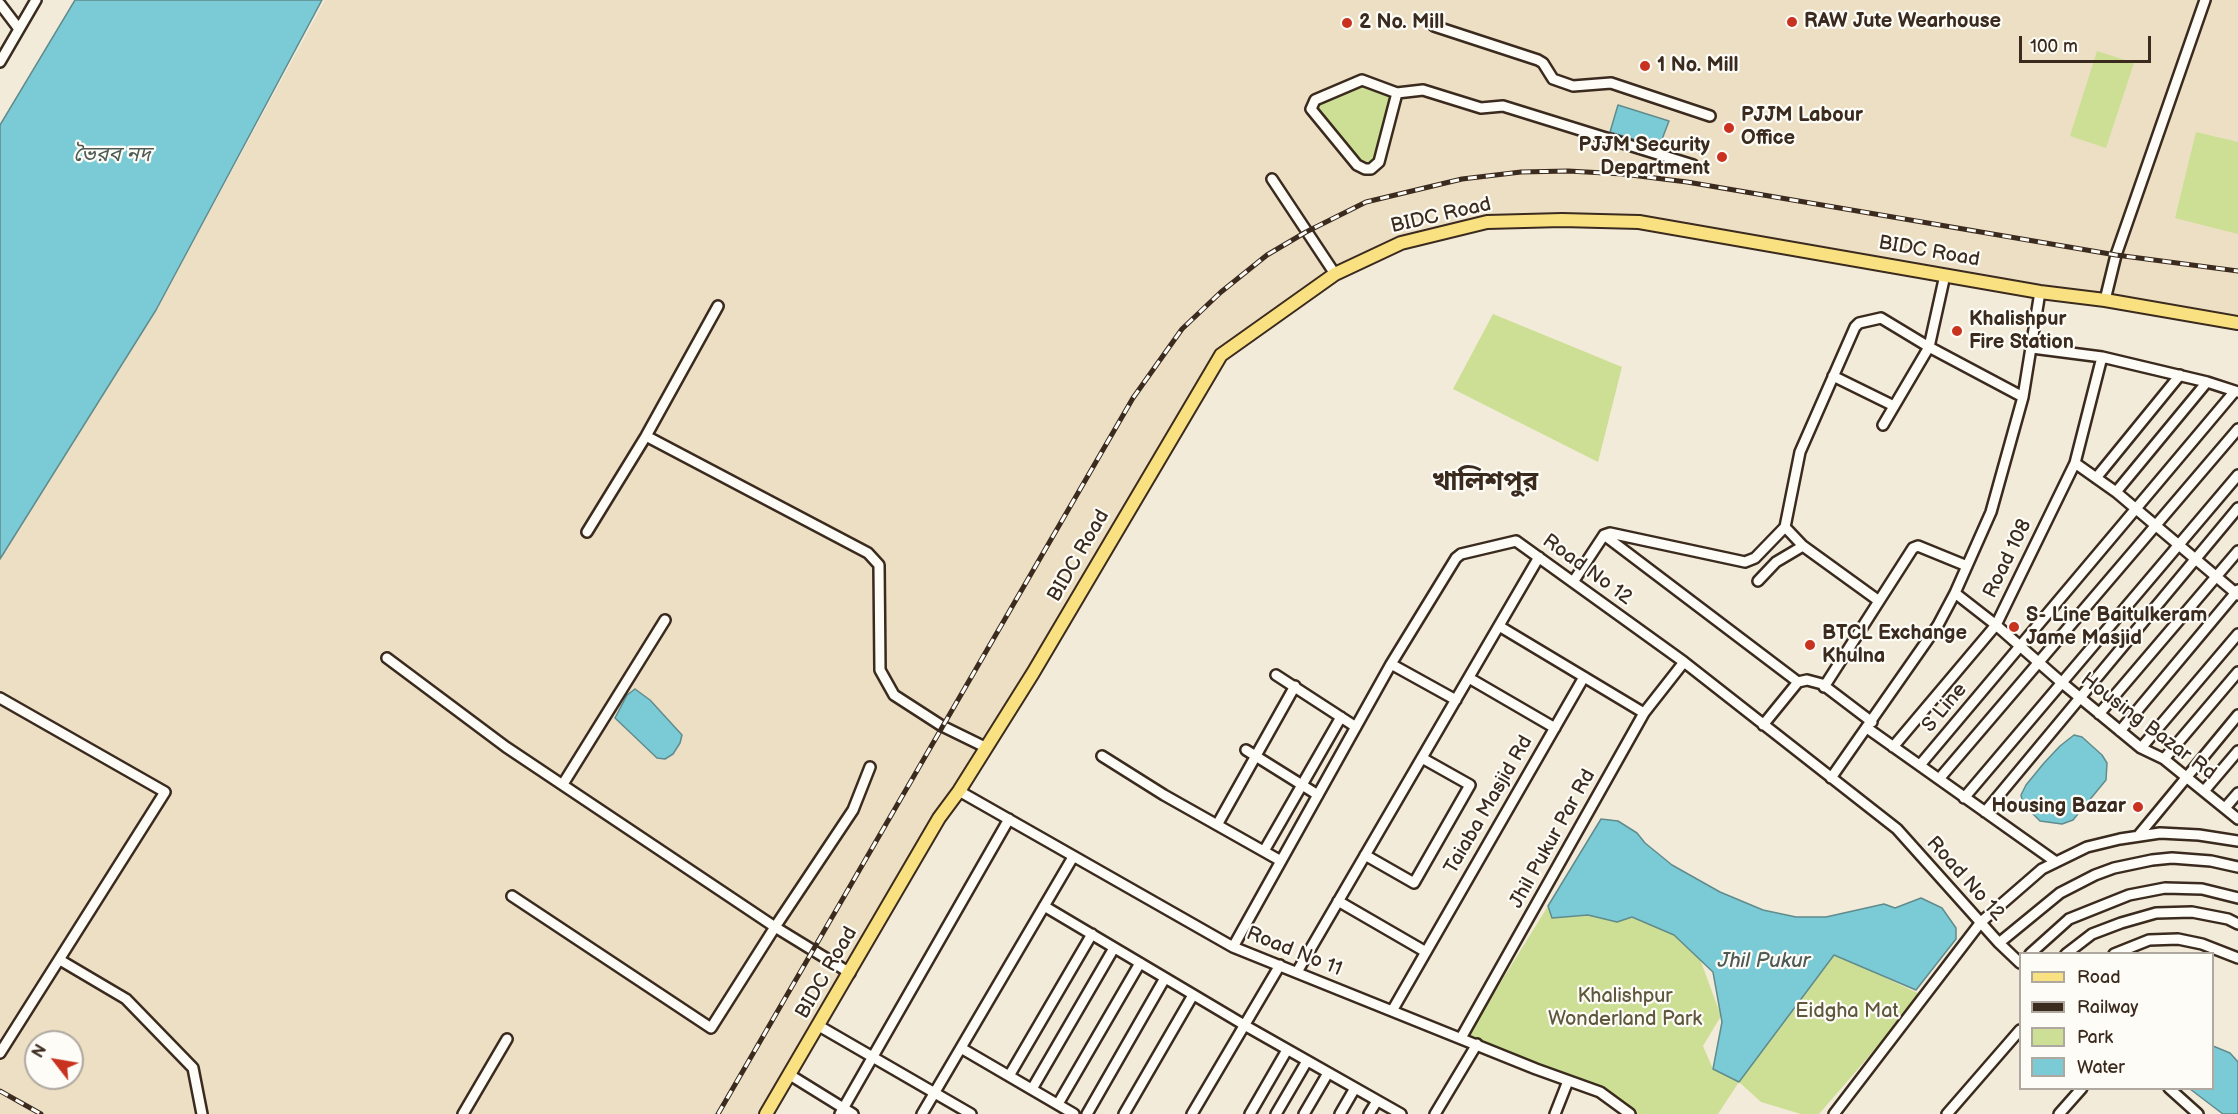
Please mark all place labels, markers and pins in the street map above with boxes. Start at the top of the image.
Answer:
place label: RAW Jute Wearhouse [1804,10,2001,34]
place label: 2 No. Mill [1359,11,1444,35]
marker: RAW Jute Wearhouse [1785,15,1799,29]
marker: 2 No. Mill [1340,16,1354,30]
place label: 1 No. Mill [1657,54,1739,78]
marker: 1 No. Mill [1638,59,1652,73]
place label: PJJM Labour Office [1741,104,1863,151]
marker: PJJM Labour Office [1722,121,1736,135]
place label: PJJM Security Department [1579,134,1710,181]
marker: PJJM Security Department [1715,150,1729,164]
place label: Khalishpur Fire Station [1969,308,2074,355]
marker: Khalishpur Fire Station [1950,324,1964,338]
place label: S- Line Baitulkeram Jame Masjid [2026,604,2207,651]
marker: S- Line Baitulkeram Jame Masjid [2007,620,2021,634]
place label: BTCL Exchange Khulna [1822,622,1967,669]
marker: BTCL Exchange Khulna [1803,638,1817,652]
place label: Housing Bazar [1992,795,2126,819]
marker: Housing Bazar [2131,800,2145,814]

